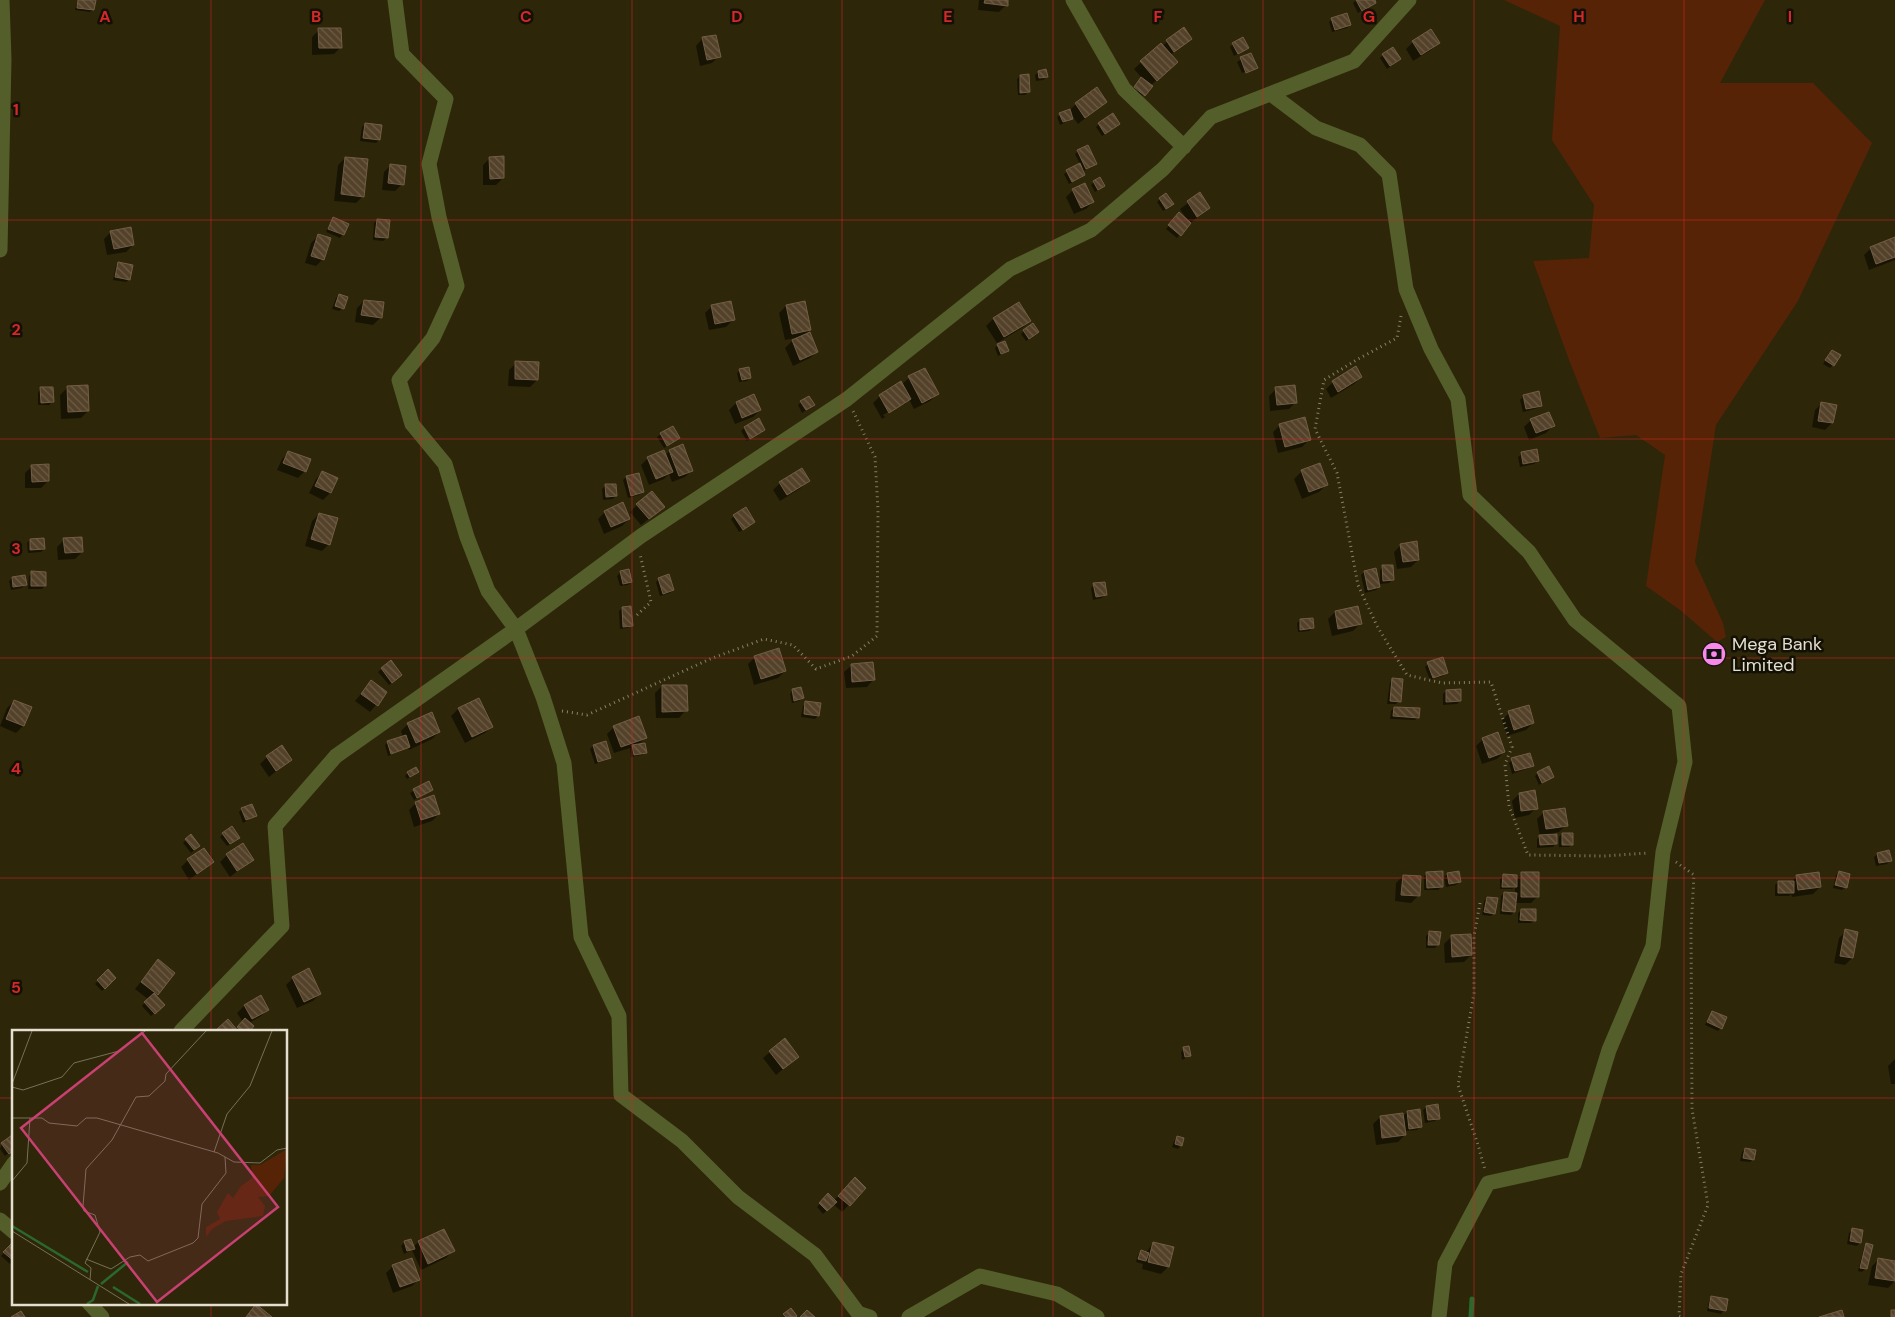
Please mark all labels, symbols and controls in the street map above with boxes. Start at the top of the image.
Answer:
text: A [99,6,111,27]
text: B [311,6,321,27]
text: C [520,6,532,27]
text: D [731,6,743,27]
text: E [943,6,953,27]
text: F [1154,6,1163,27]
text: G [1363,6,1375,27]
text: H [1573,6,1585,27]
text: I [1788,6,1792,27]
text: 1 [13,99,19,120]
text: 2 [11,319,21,340]
text: 3 [11,538,21,559]
place label: Mega Bank Limited [1732,632,1822,677]
bank icon: Mega Bank Limited [1701,641,1727,667]
text: 4 [11,758,21,779]
text: 5 [11,977,21,998]
inset map [12,1030,288,1304]

